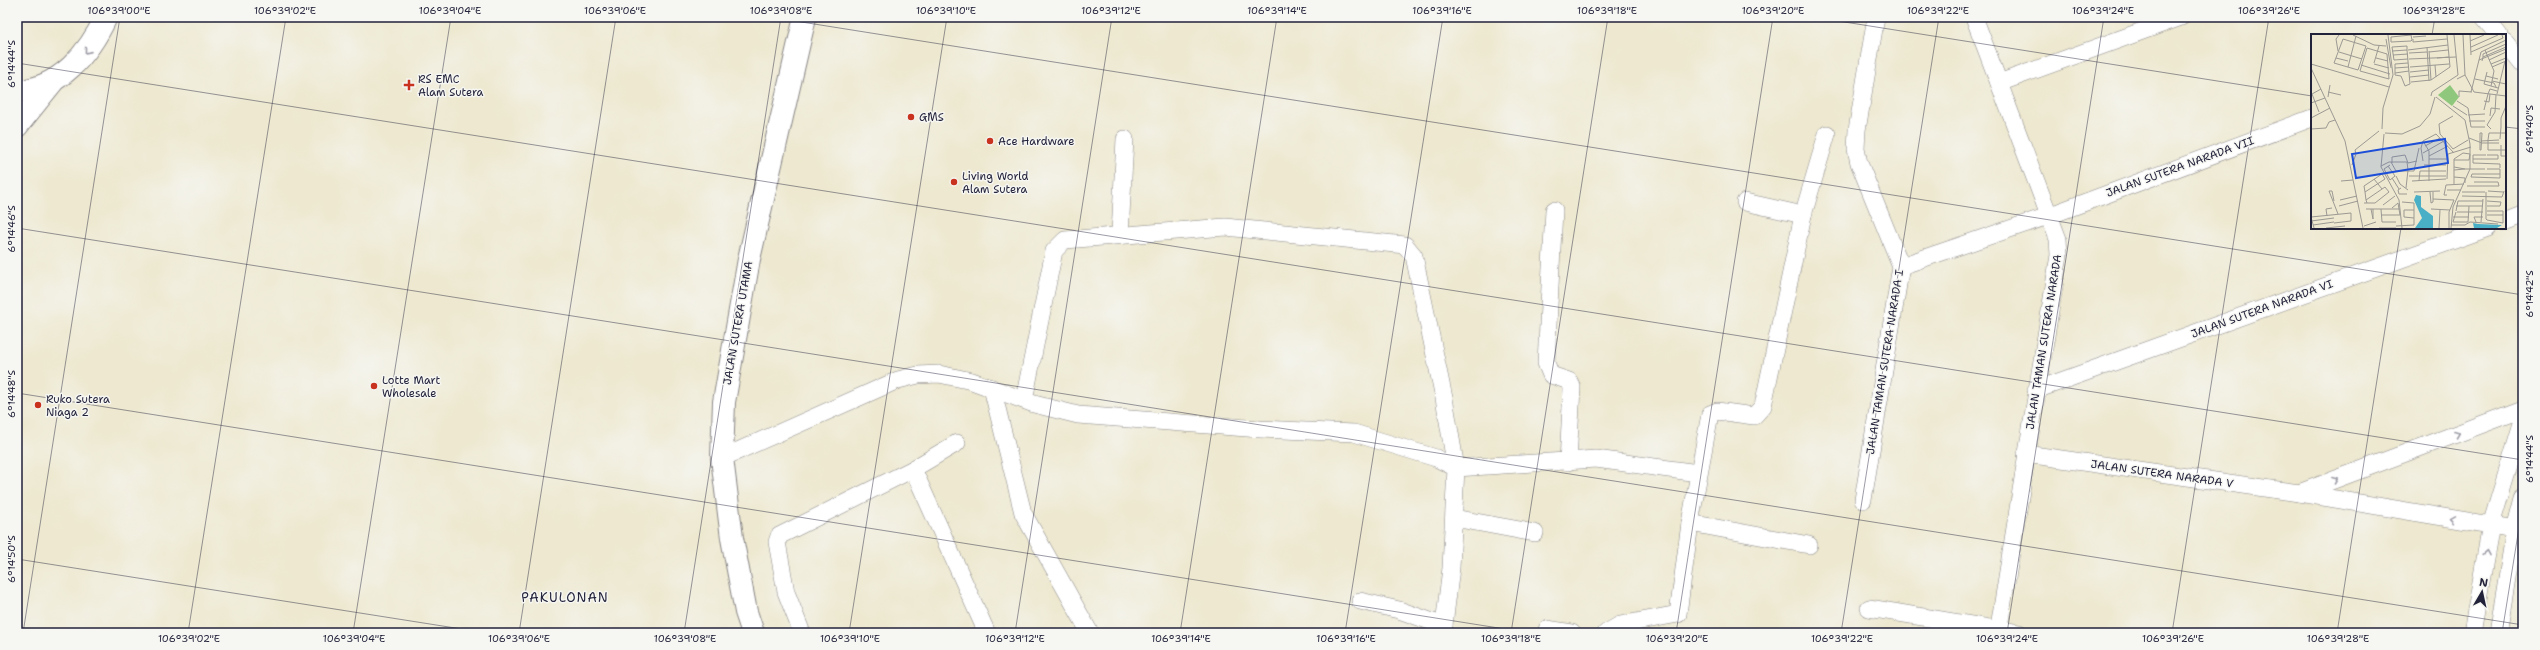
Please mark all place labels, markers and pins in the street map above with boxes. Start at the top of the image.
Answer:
place label: RS EMC Alam Sutera [418,72,483,100]
marker: RS EMC Alam Sutera [403,79,415,91]
place label: GMS [919,110,944,125]
marker: GMS [906,112,916,122]
place label: Ace Hardware [998,134,1074,149]
marker: Ace Hardware [985,136,995,146]
place label: Living World Alam Sutera [962,169,1028,197]
marker: Living World Alam Sutera [949,177,959,187]
place label: Lotte Mart Wholesale [382,373,440,401]
marker: Lotte Mart Wholesale [369,381,379,391]
place label: Ruko Sutera Niaga 2 [46,392,110,420]
marker: Ruko Sutera Niaga 2 [33,400,43,410]

